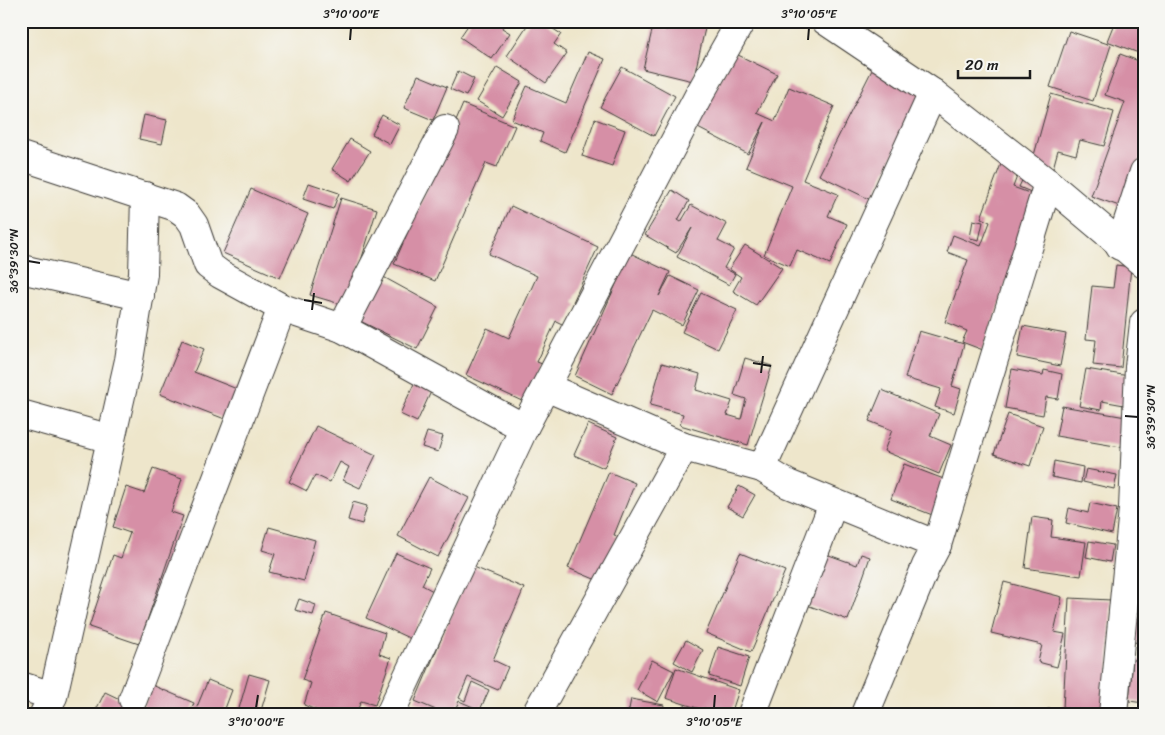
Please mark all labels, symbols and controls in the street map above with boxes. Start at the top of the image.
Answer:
text: 3°10'00"E [323,3,380,25]
text: 3°10'05"E [781,3,838,25]
scale bar [958,48,1030,80]
text: 20 m [965,52,999,78]
text: 36°39'30"N [3,228,25,293]
text: 36°39'30"N [1140,384,1162,449]
text: 3°10'00"E [228,711,285,733]
text: 3°10'05"E [686,711,743,733]

